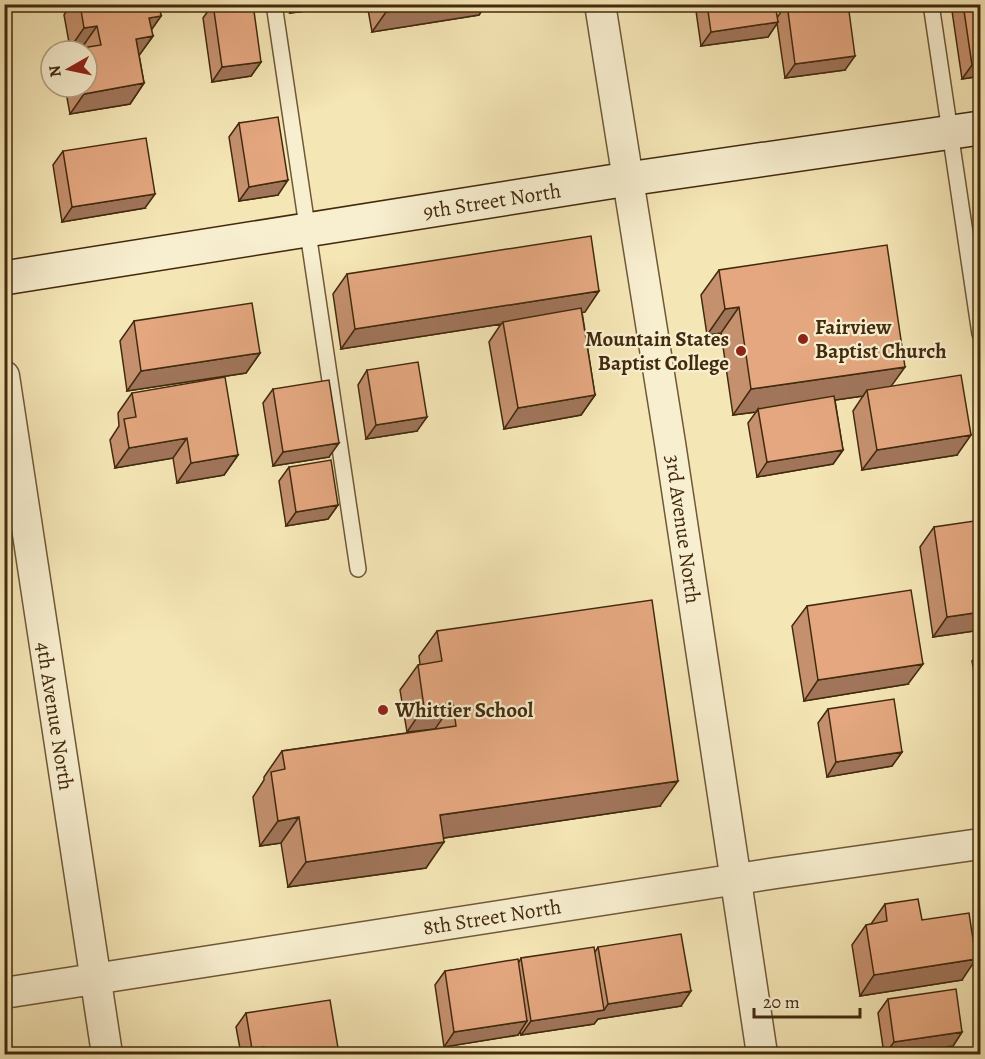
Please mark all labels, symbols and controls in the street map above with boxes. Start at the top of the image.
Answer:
north arrow [39,39,99,99]
text: N [43,63,67,79]
street label: 9th Street North [421,176,563,226]
place label: Fairview Baptist Church [815,313,947,365]
place label: Mountain States Baptist College [585,325,729,377]
marker: Fairview Baptist Church [796,332,810,346]
marker: Mountain States Baptist College [734,344,748,358]
street label: 3rd Avenue North [659,453,707,605]
street label: 4th Avenue North [29,640,81,792]
place label: Whittier School [394,696,534,724]
marker: Whittier School [376,703,390,717]
street label: 8th Street North [421,892,563,942]
scale bar [754,981,860,1019]
text: 20 m [763,990,800,1014]

